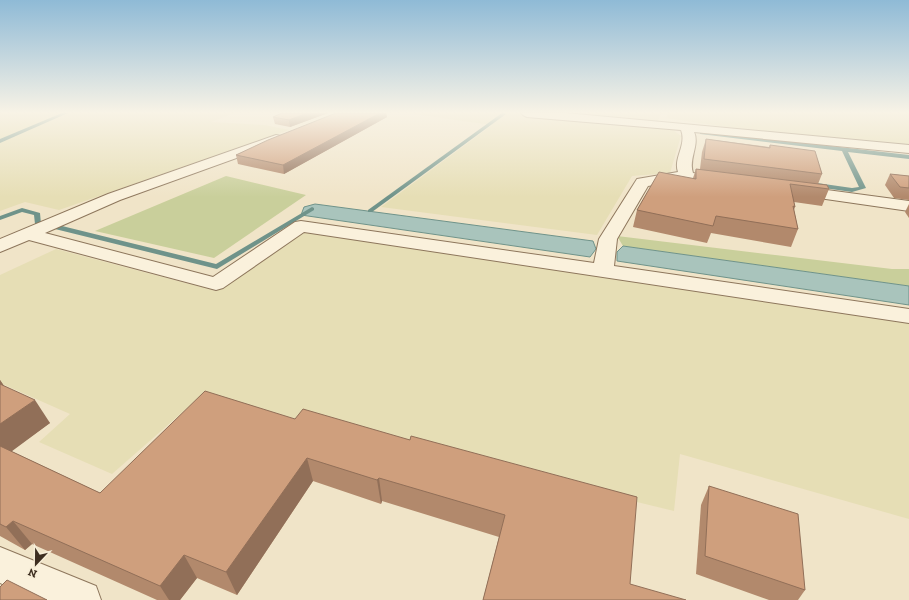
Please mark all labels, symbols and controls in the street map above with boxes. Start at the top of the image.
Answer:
north arrow [16,544,56,584]
text: N [26,565,39,580]

